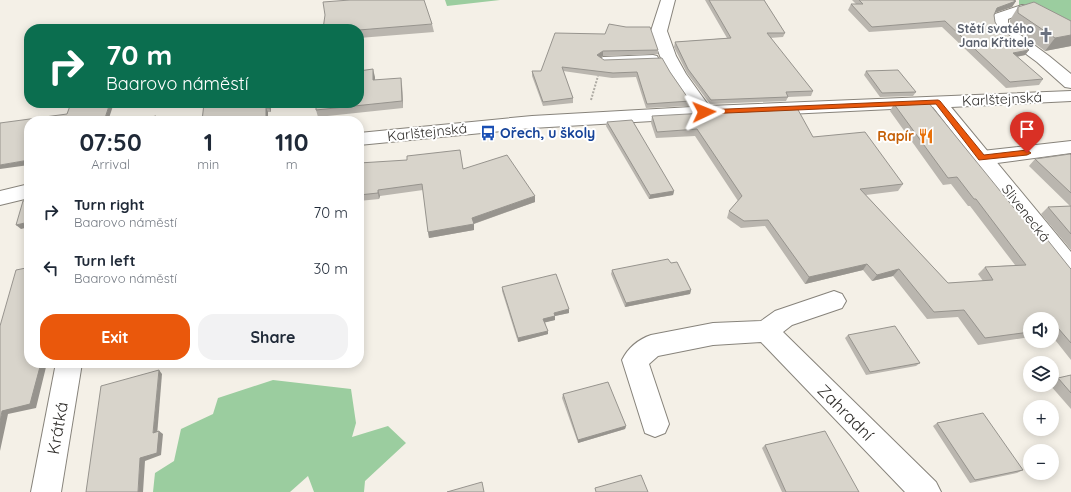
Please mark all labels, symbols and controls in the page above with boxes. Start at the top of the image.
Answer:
place label: Stětí svatého Jana Křtitele [957,21,1035,50]
church icon: Stětí svatého Jana Křtitele [1037,26,1055,44]
text: 70 m [106,37,172,72]
icon: right [40,40,92,92]
text: Baarovo náměstí [106,72,249,95]
street label: Karlštejnská [962,88,1042,110]
position arrow [683,91,725,133]
pin [1010,112,1044,153]
icon: arrive [1016,118,1038,140]
street label: Karlštejnská [386,119,468,145]
bus stop icon: Ořech, u školy [479,124,497,142]
place label: Ořech, u školy [500,124,595,142]
text: 07:50 [80,127,142,157]
text: 1 [204,127,213,157]
text: 110 [275,127,308,157]
place label: Rapír [877,127,914,145]
restaurant icon: Rapír [917,127,935,145]
text: Arrival [91,156,130,172]
text: min [197,156,219,172]
text: m [286,156,298,172]
street label: Slivenecká [998,180,1054,246]
text: Turn right [74,195,145,214]
icon: right [40,201,62,223]
text: 70 m [314,203,348,222]
text: Baarovo náměstí [74,214,177,230]
text: Turn left [74,251,136,270]
icon: left [40,257,62,279]
text: 30 m [313,259,348,278]
text: Baarovo náměstí [74,270,177,286]
map controls [1023,312,1059,480]
button: sound [1023,312,1059,348]
button: Exit [40,314,190,360]
button: Share [198,314,348,360]
button: layers [1023,356,1059,392]
street label: Zahradní [813,379,879,445]
street label: Krátká [42,400,72,456]
button: + [1023,400,1059,436]
button: − [1023,444,1059,480]

